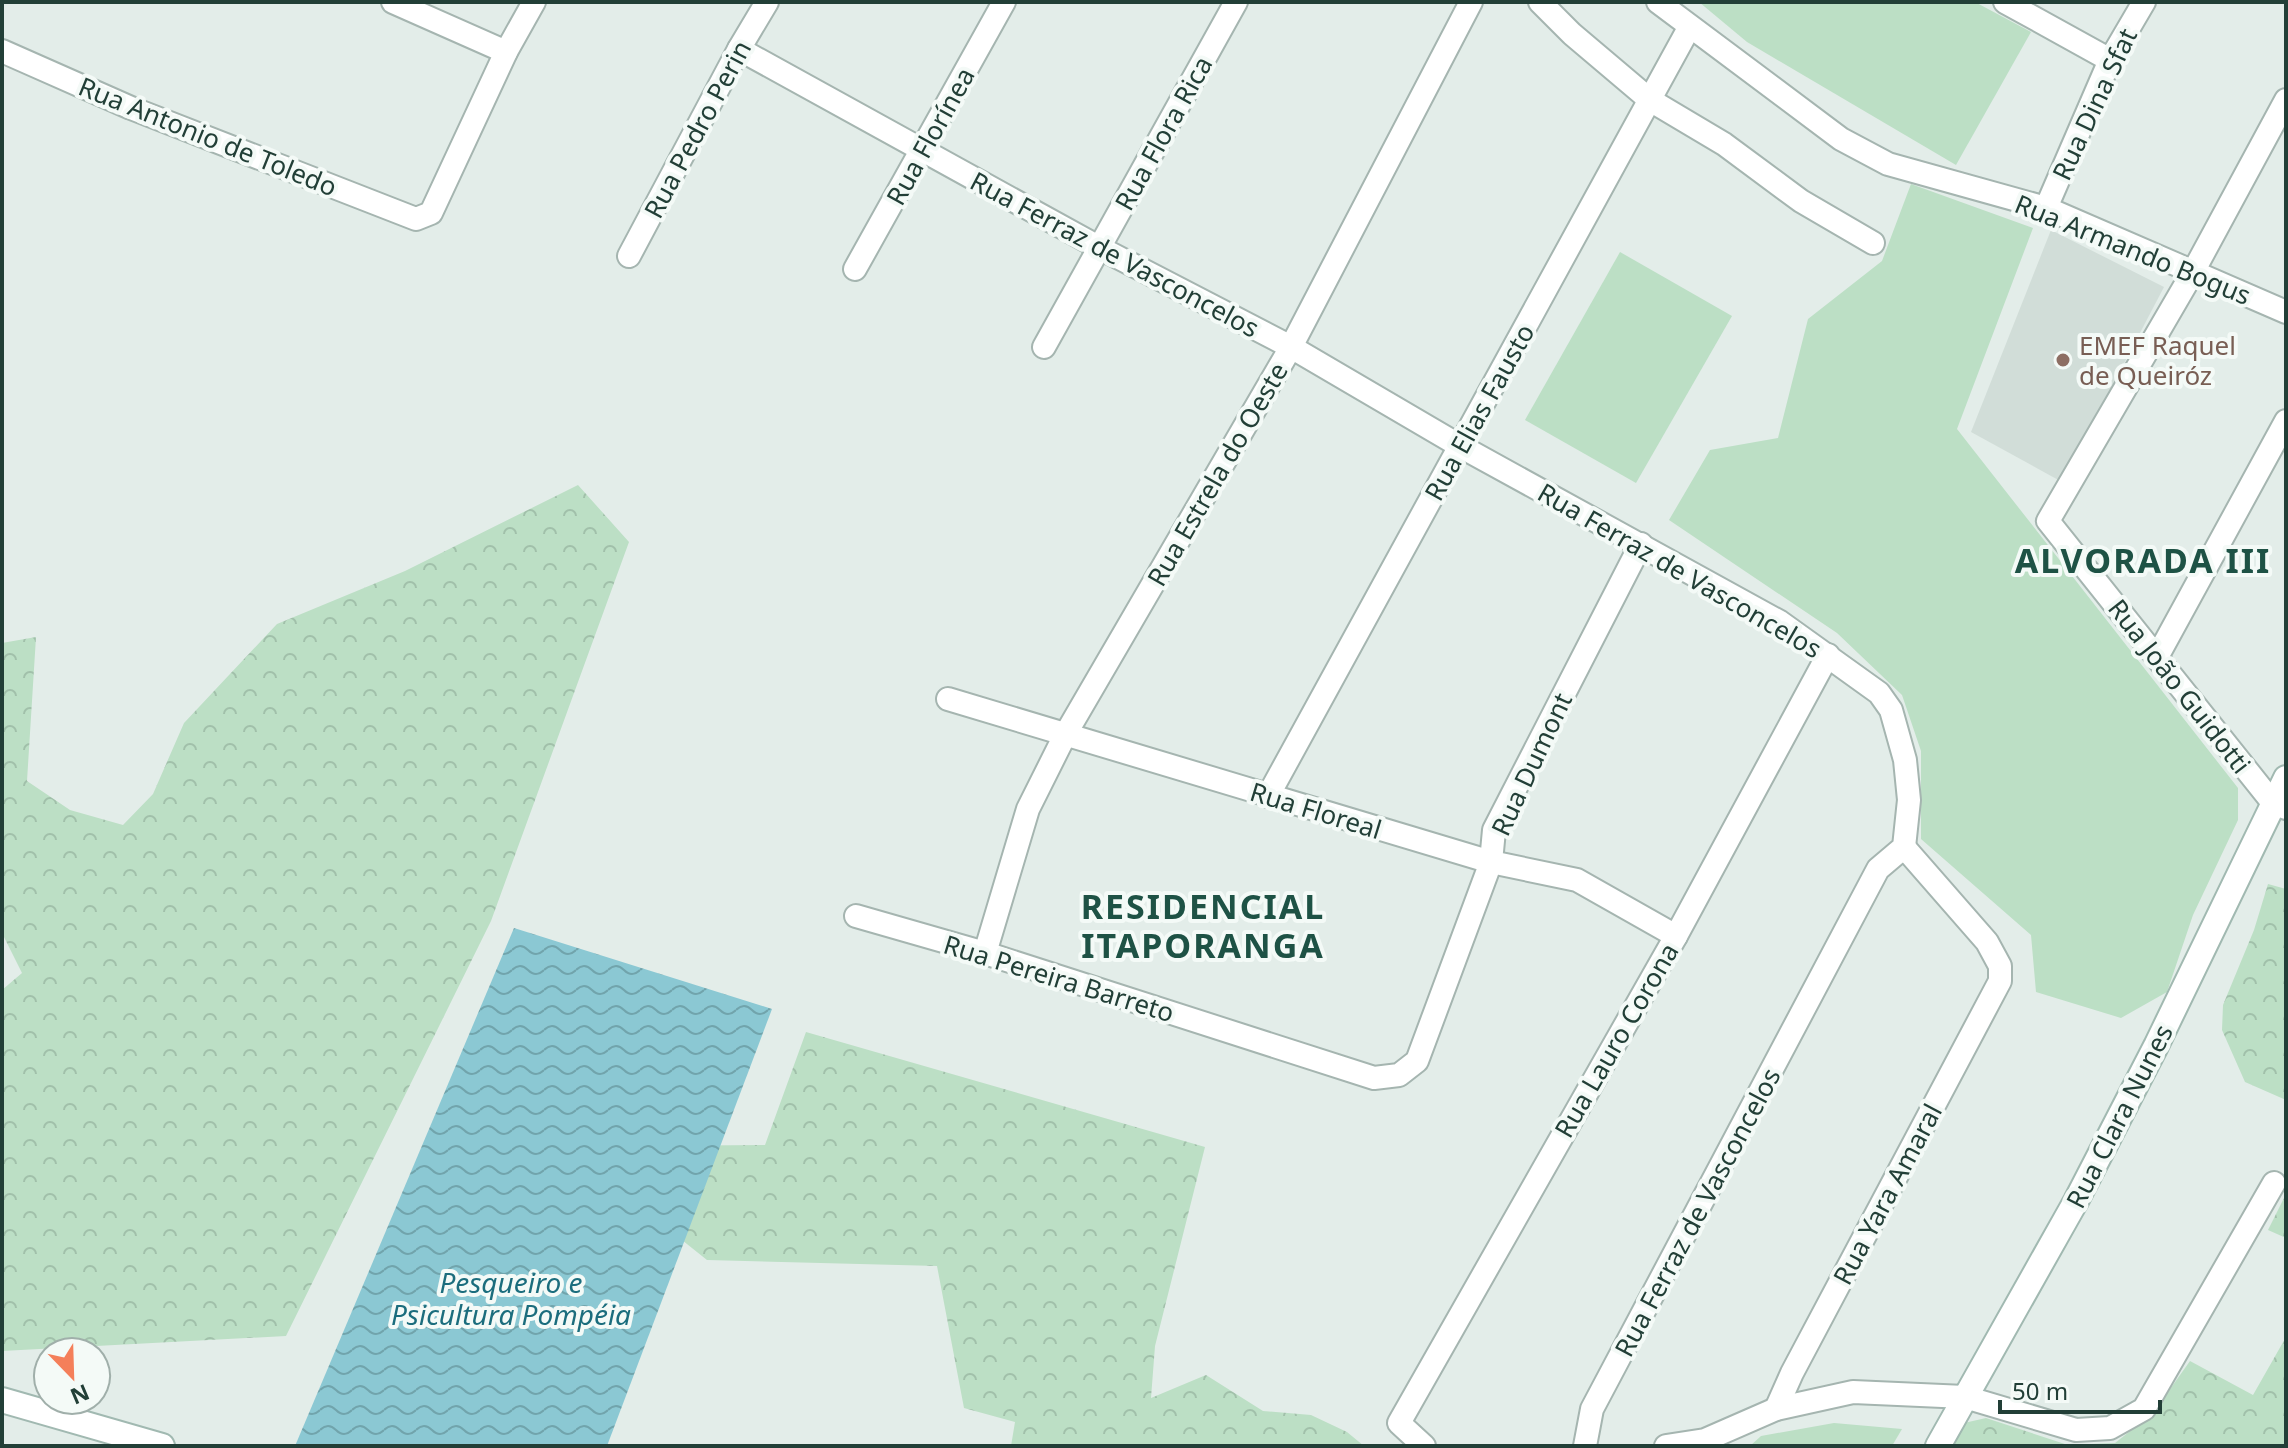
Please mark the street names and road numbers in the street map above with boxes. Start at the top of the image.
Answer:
street label: Rua Dina Sfat [2043,22,2145,186]
street label: Rua Pedro Perin [635,34,759,224]
street label: Rua Flora Rica [1106,49,1220,217]
street label: Rua Florínea [877,61,983,211]
street label: Rua Antonio de Toledo [74,68,342,204]
street label: Rua Ferraz de Vasconcelos [964,162,1266,346]
street label: Rua Armando Bogus [2010,185,2256,313]
street label: Rua Elias Fausto [1416,317,1542,507]
street label: Rua Estrela do Oeste [1138,356,1296,592]
street label: Rua Ferraz de Vasconcelos [1532,474,1828,666]
street label: Rua João Guidotti [2100,591,2260,781]
street label: Rua Dumont [1482,687,1580,841]
street label: Rua Floreal [1246,773,1386,847]
street label: Rua Pereira Barreto [939,926,1179,1030]
street label: Rua Lauro Corona [1546,936,1686,1144]
street label: Rua Clara Nunes [2057,1018,2181,1214]
street label: Rua Ferraz de Vasconcelos [1605,1061,1789,1363]
street label: Rua Yara Amaral [1824,1097,1950,1291]

